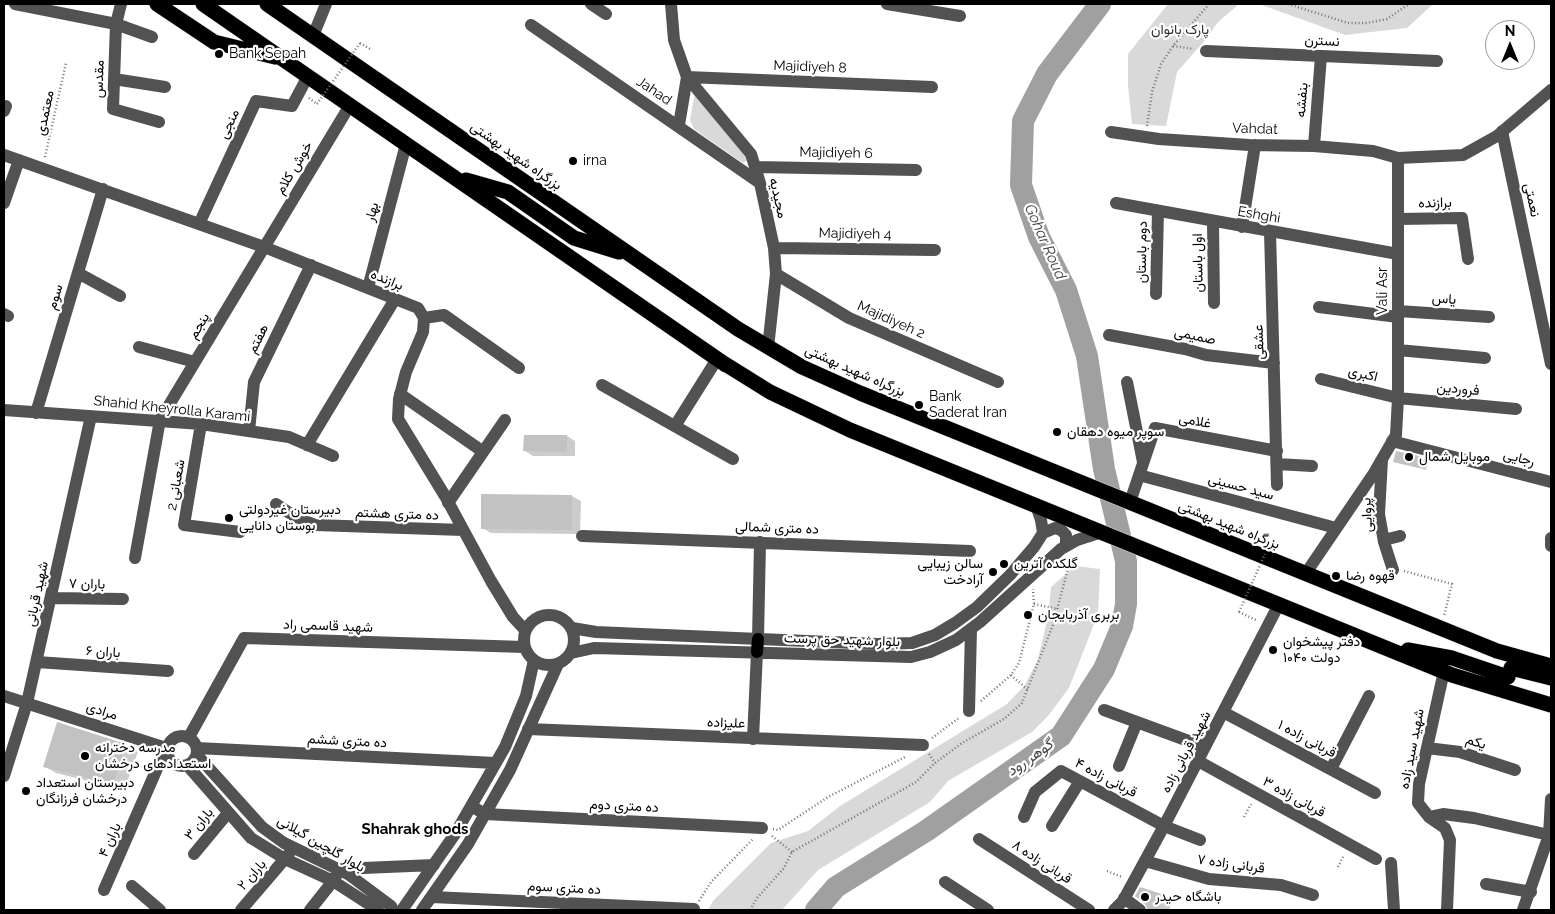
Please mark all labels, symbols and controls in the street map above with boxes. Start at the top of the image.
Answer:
north arrow [1485,20,1535,70]
park label: پارک بانوان [1151,22,1209,38]
text: N [1505,23,1515,39]
street label: نسترن [1304,32,1340,50]
place label: Bank Sepah [229,46,306,62]
marker: Bank Sepah [213,48,225,60]
street label: Majidiyeh 8 [773,57,847,77]
street label: مقدس [90,60,108,98]
street label: Jahad [633,73,675,109]
street label: بنفشه [1292,82,1312,118]
street label: معتمدی [32,89,58,137]
street label: منجی [215,106,243,142]
street label: بزرگراه شهید بهشتی [467,118,565,194]
street label: Vahdat [1232,120,1278,138]
street label: خوش کلام [272,139,316,197]
street label: Majidiyeh 6 [799,144,873,162]
place label: irna [583,153,607,169]
marker: irna [567,155,579,167]
street label: مجیدیه [765,176,791,220]
street label: نعمتی [1520,182,1544,218]
street label: برازنده [1418,194,1452,212]
street label: بهار [361,200,383,224]
water label: Gohar Roud [1020,202,1070,282]
street label: Eshghi [1236,203,1282,227]
street label: دوم باستان [1133,221,1151,283]
street label: Majidiyeh 4 [818,225,892,243]
street label: اول باستان [1189,233,1207,293]
street label: برازنده [368,266,406,294]
street label: Vali Asr [1375,267,1391,315]
street label: سوم [43,282,67,312]
street label: یاس [1431,290,1457,308]
street label: Majidiyeh 2 [855,298,927,342]
street label: پنجم [185,310,213,342]
street label: هفتم [244,322,272,356]
street label: صمیمی [1173,323,1217,349]
street label: عشقی [1250,324,1268,360]
street label: بزرگراه شهید بهشتی [802,341,908,401]
street label: اکبری [1347,362,1379,386]
street label: فروردین [1436,379,1480,399]
place label: Bank Saderat Iran [929,389,1007,422]
street label: Shahid Kheyrolla Karami [93,392,251,426]
marker: Bank Saderat Iran [913,399,925,411]
street label: غلامی [1177,410,1213,432]
place label: سوپر میوه دهقان [1067,424,1164,440]
marker: سوپر میوه دهقان [1051,426,1063,438]
street label: رجایی [1501,446,1537,470]
place label: موبایل شمال [1419,449,1490,465]
marker: موبایل شمال [1403,451,1415,463]
street label: شعبانی 2 [163,458,189,512]
street label: سید حسینی [1206,470,1276,504]
street label: بزرگراه شهید بهشتی [1176,497,1282,553]
street label: پروایی [1358,497,1376,533]
place label: دبیرستان غیردولتی بوستان دانایی [239,502,341,534]
street label: ده متری هشتم [355,504,439,524]
marker: دبیرستان غیردولتی بوستان دانایی [223,512,235,524]
street label: ده متری شمالی [735,518,819,538]
place label: سالن زیبایی آرادخت [918,556,983,588]
place label: گلکده آترین [1014,556,1078,572]
marker: گلکده آترین [998,558,1010,570]
street label: شهید قربانی [22,560,52,628]
marker: سالن زیبایی آرادخت [987,566,999,578]
place label: قهوه رضا [1346,568,1395,584]
marker: قهوه رضا [1330,570,1342,582]
street label: باران ۷ [69,575,105,593]
place label: بربری آذربایجان [1038,607,1119,623]
marker: بربری آذربایجان [1022,609,1034,621]
street label: شهید قاسمی راد [283,616,373,636]
street label: بلوار شهید حق پرست [784,630,900,650]
place label: دفتر پیشخوان دولت ۱۰۴۰ [1283,634,1360,666]
street label: باران ۶ [85,642,121,662]
marker: دفتر پیشخوان دولت ۱۰۴۰ [1267,644,1279,656]
street label: مرادی [84,698,120,724]
street label: شهید سید زاده [1396,707,1428,791]
street label: شهید قربانی زاده [1157,708,1215,796]
street label: علیزاده [707,714,745,732]
street label: قربانی زاده ۱ [1275,717,1339,761]
street label: ده متری ششم [307,731,387,751]
street label: یکم [1464,731,1488,753]
water label: گوهر رود [1004,736,1056,780]
place label: مدرسه دخترانه استعدادهای درخشان [95,740,211,772]
marker: مدرسه دخترانه استعدادهای درخشان [79,750,91,762]
street label: قربانی زاده ۴ [1072,755,1140,801]
street label: قربانی زاده ۳ [1260,773,1328,821]
place label: دبیرستان استعداد درخشان فرزانگان [36,775,135,808]
marker: دبیرستان استعداد درخشان فرزانگان [20,785,32,797]
street label: ده متری دوم [589,796,659,816]
street label: باران ۳ [181,804,217,844]
street label: بلوار گلچین گیلانی [274,812,368,876]
street label: باران ۴ [95,820,125,860]
district label: Shahrak ghods [362,820,468,838]
street label: قربانی زاده ۸ [1009,836,1075,888]
street label: قربانی زاده ۷ [1196,851,1266,877]
street label: باران ۲ [234,856,270,894]
street label: ده متری سوم [527,878,601,898]
place label: باشگاه حیدر [1155,889,1221,905]
marker: باشگاه حیدر [1139,891,1151,903]

